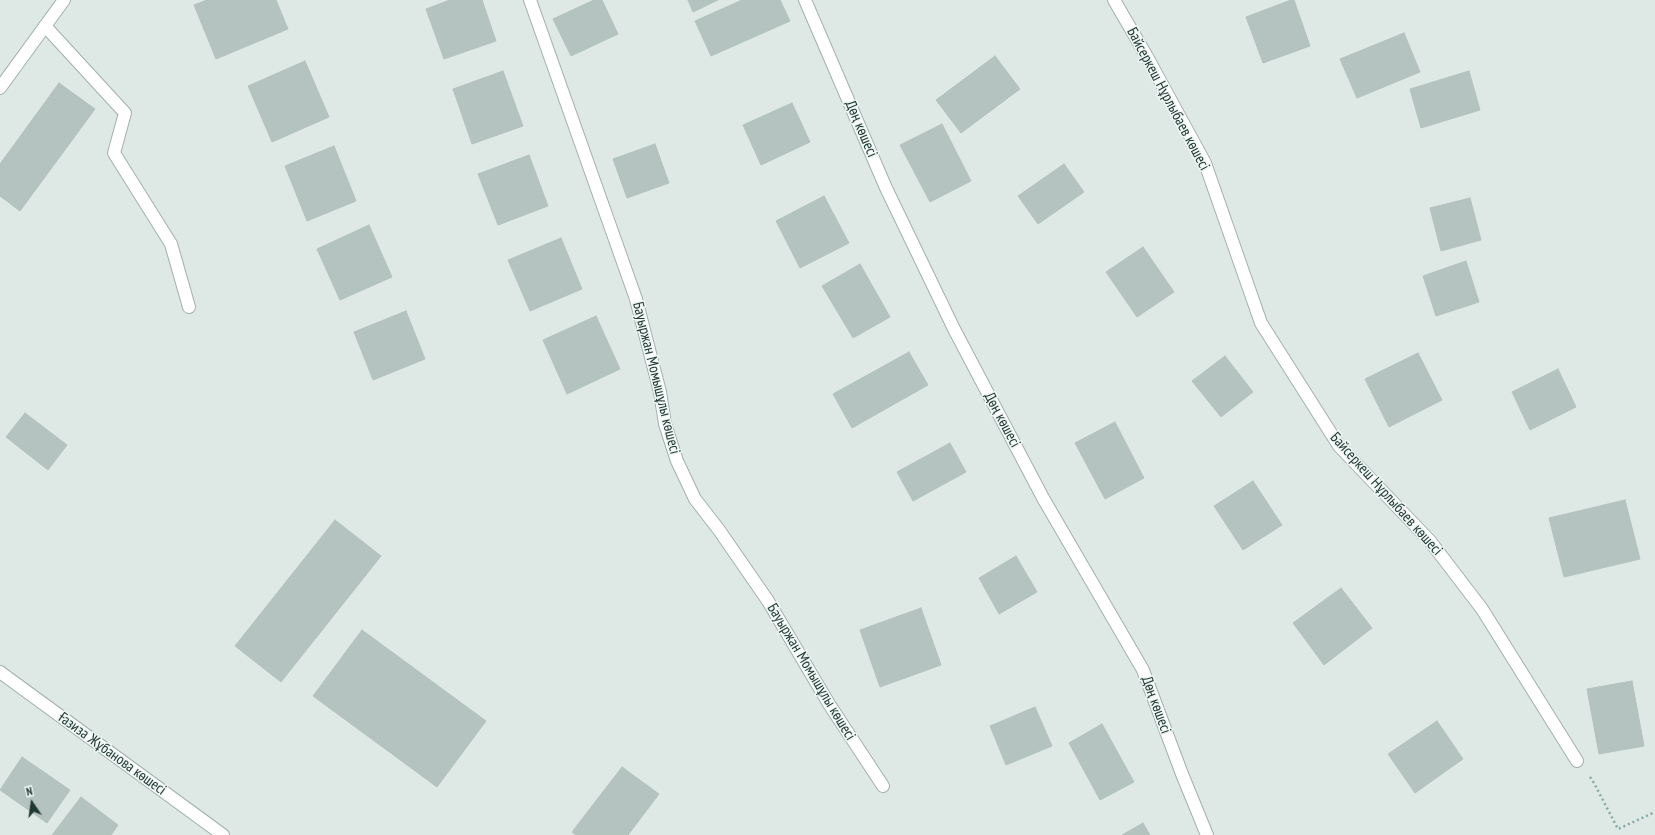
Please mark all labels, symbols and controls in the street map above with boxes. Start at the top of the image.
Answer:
street label: Байсеркеш Нұрлыбаев көшесі [1123,24,1213,174]
street label: Дөң көшесі [841,98,881,160]
street label: Бауыржан Момышұлы көшесі [628,300,684,456]
street label: Дөң көшесі [980,389,1024,451]
street label: Байсеркеш Нұрлыбаев көшесі [1326,429,1446,559]
street label: Бауыржан Момышұлы көшесі [763,600,859,744]
street label: Дөң көшесі [1137,674,1175,736]
street label: Ғазиза Жұбанова көшесі [55,709,169,799]
north arrow [12,783,52,823]
text: N [25,784,34,799]

